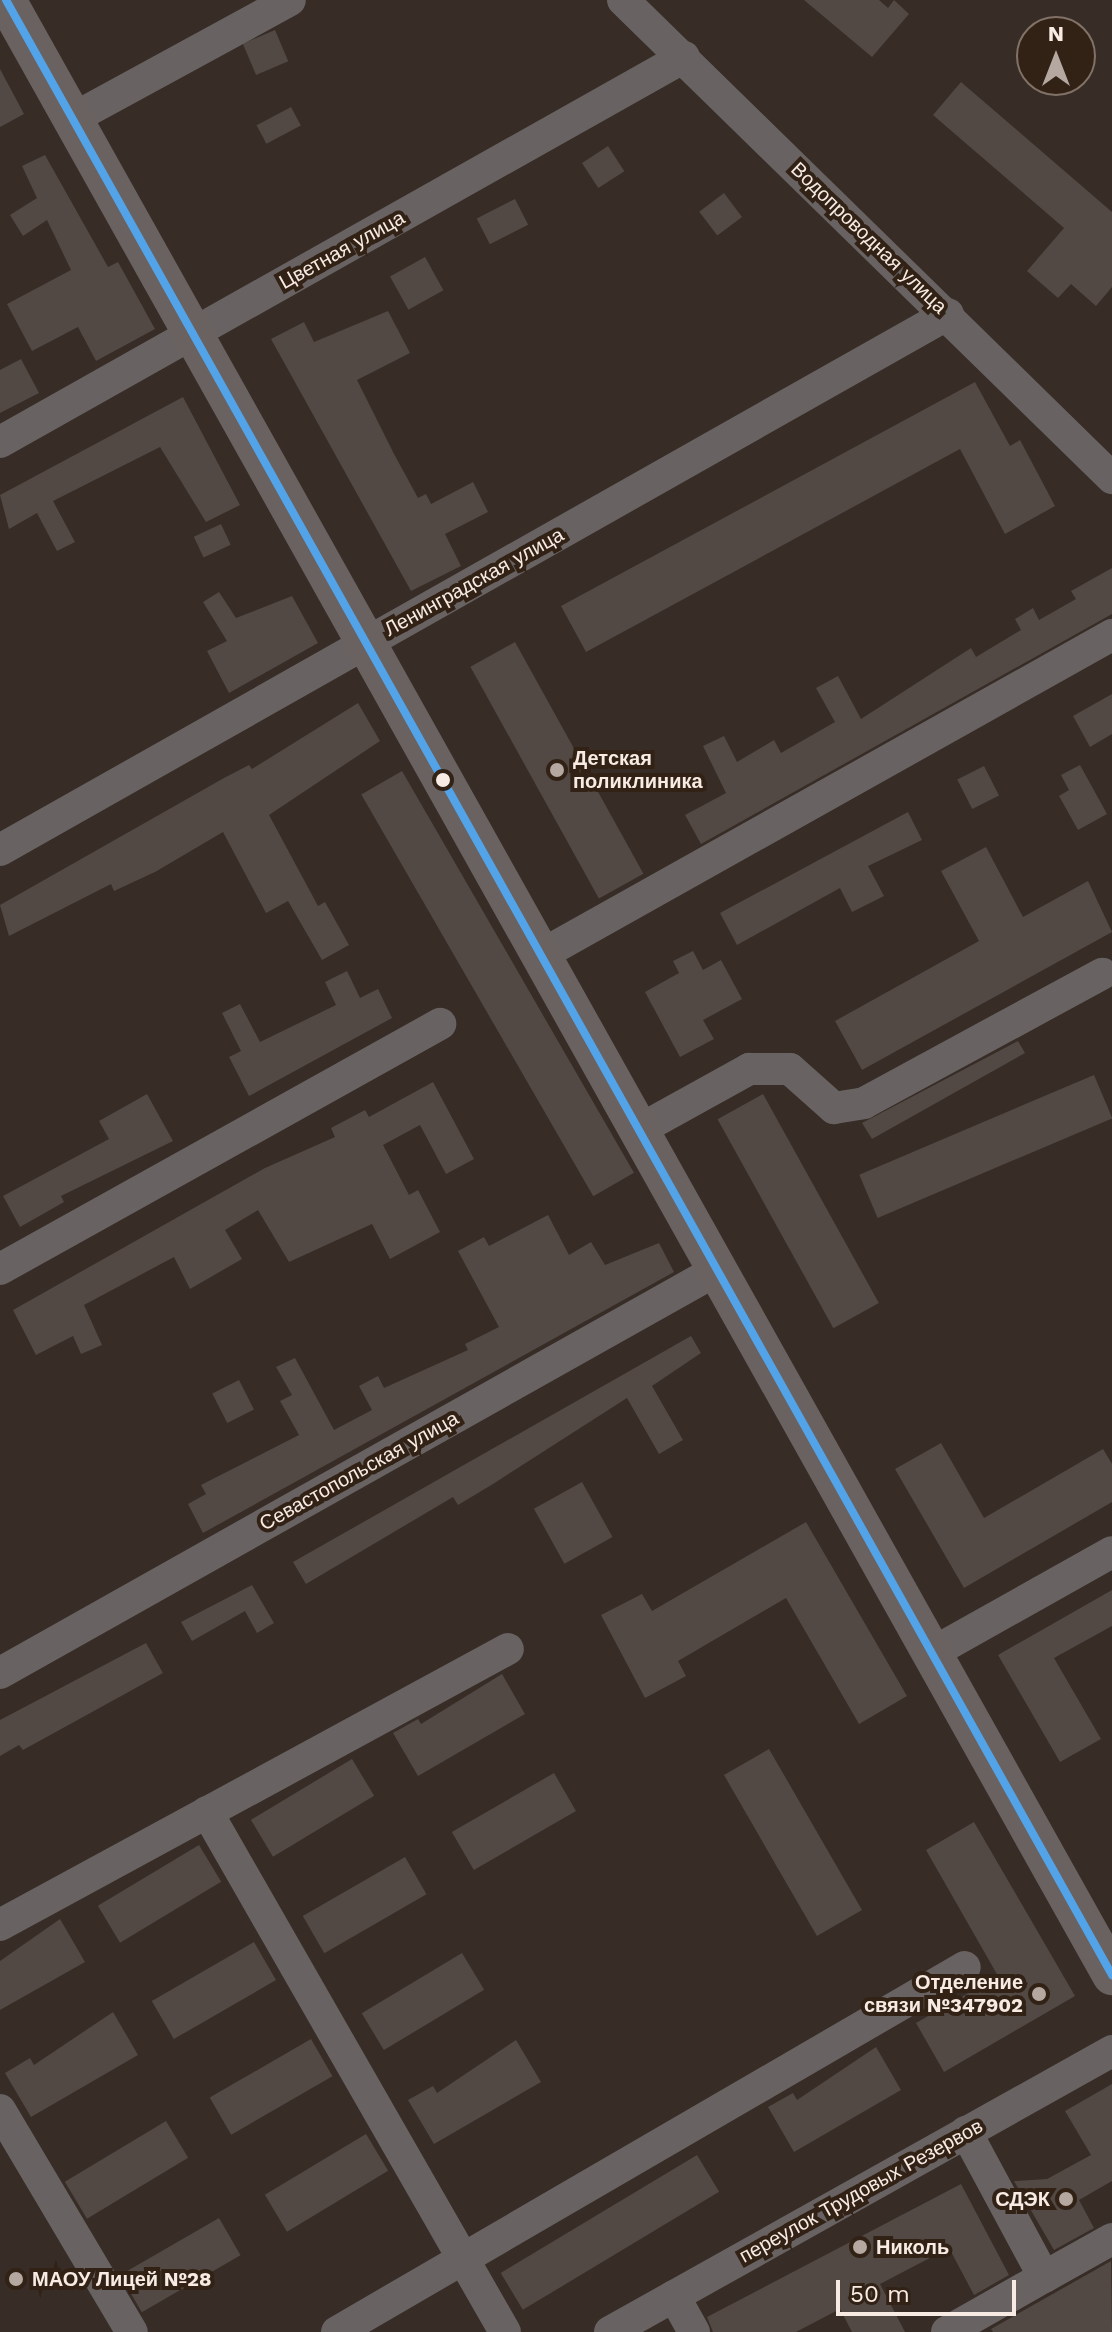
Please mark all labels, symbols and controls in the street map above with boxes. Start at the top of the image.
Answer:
north arrow [1016,16,1096,96]
text: N [1048,21,1064,46]
street label: Водопроводная улица [786,157,952,319]
street label: Цветная улица [275,206,409,294]
street label: Ленинградская улица [380,523,568,641]
place label: Детская поликлиника [573,746,703,793]
marker: Детская поликлиника [548,761,566,779]
unlabelled marker [435,772,451,788]
street label: Севастопольская улица [255,1406,463,1536]
place label: Отделение связи №347902 [864,1970,1023,2017]
marker: Отделение связи №347902 [1030,1985,1048,2003]
street label: переулок Трудовых Резервов [735,2114,987,2268]
place label: СДЭК [995,2187,1050,2211]
marker: СДЭК [1057,2190,1075,2208]
place label: Николь [876,2235,949,2259]
marker: Николь [851,2238,869,2256]
scale bar [840,2264,1020,2314]
place label: МАОУ Лицей №28 [32,2267,212,2291]
marker: МАОУ Лицей №28 [7,2270,25,2288]
text: 50 m [850,2280,910,2308]

